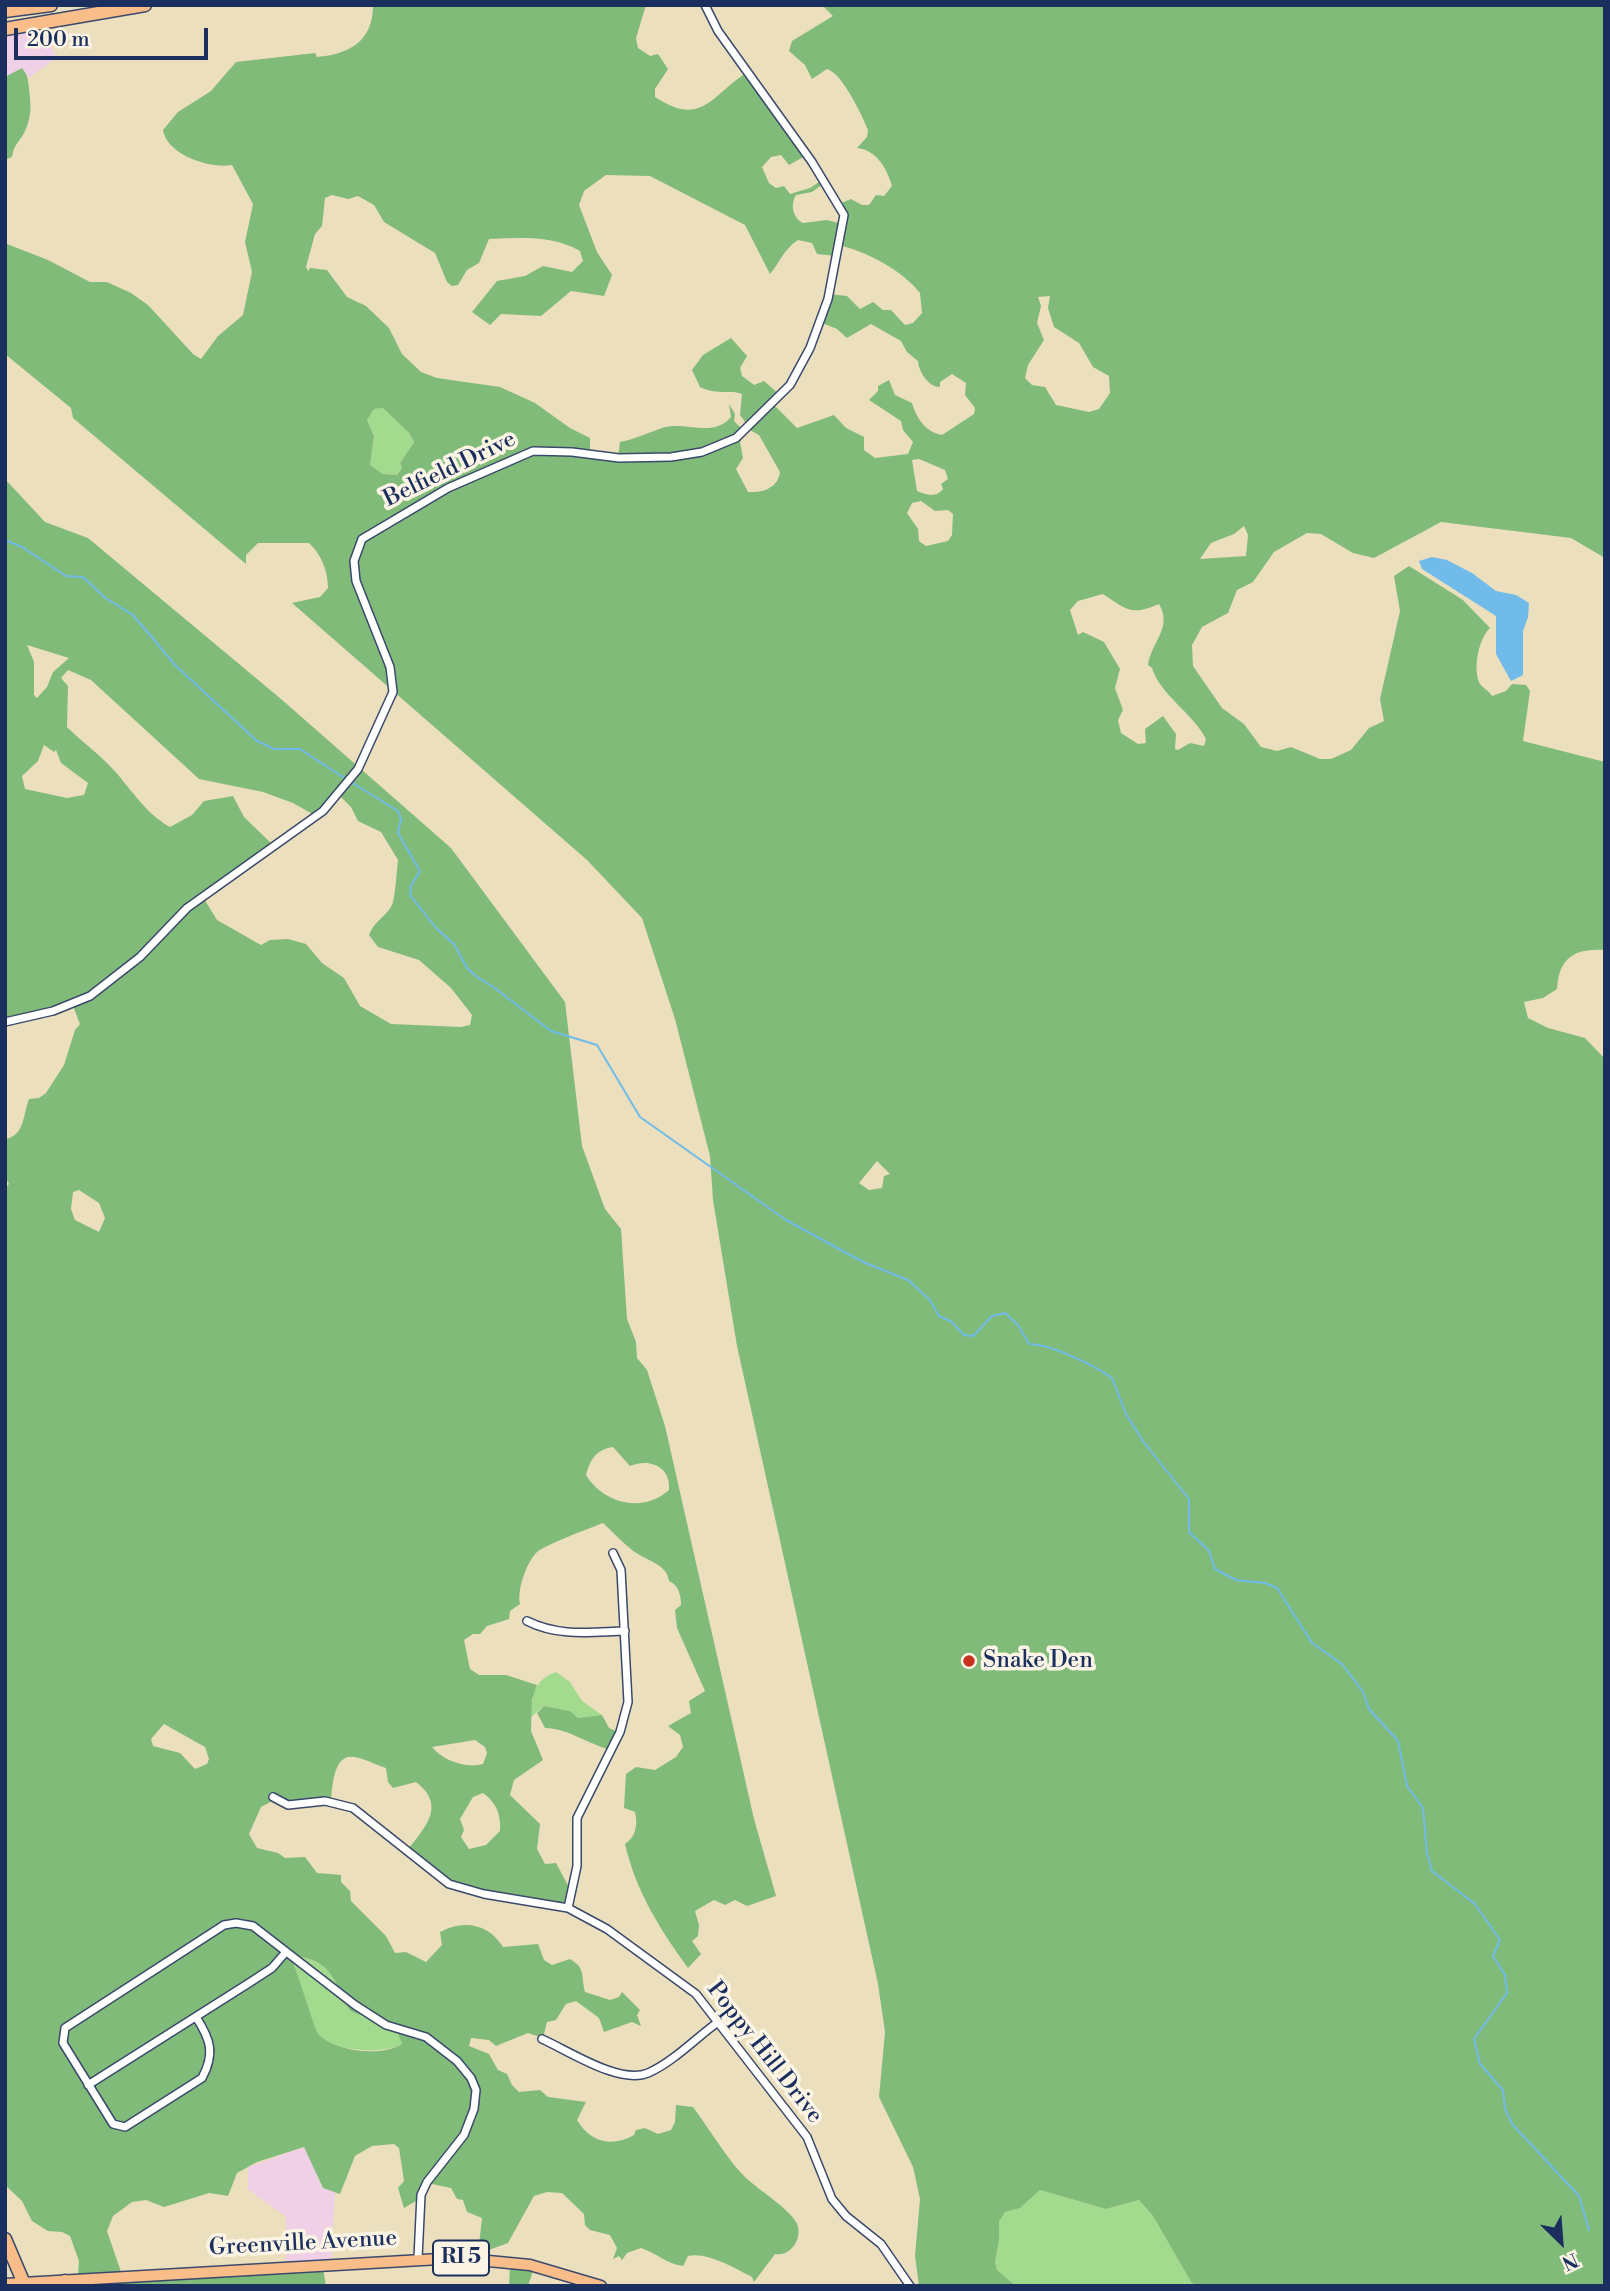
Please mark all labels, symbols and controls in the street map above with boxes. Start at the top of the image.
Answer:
scale bar [18,14,212,58]
text: 200 m [27,27,90,53]
street label: Belfield Drive [379,426,521,514]
place label: Snake Den [983,1647,1093,1675]
marker: Snake Den [961,1653,977,1669]
street label: Poppy Hill Drive [700,1977,828,2129]
north arrow [1526,2207,1596,2277]
street label: Greenville Avenue [208,2225,398,2263]
road number: RI 5 [433,2240,489,2276]
text: N [1558,2247,1582,2275]

